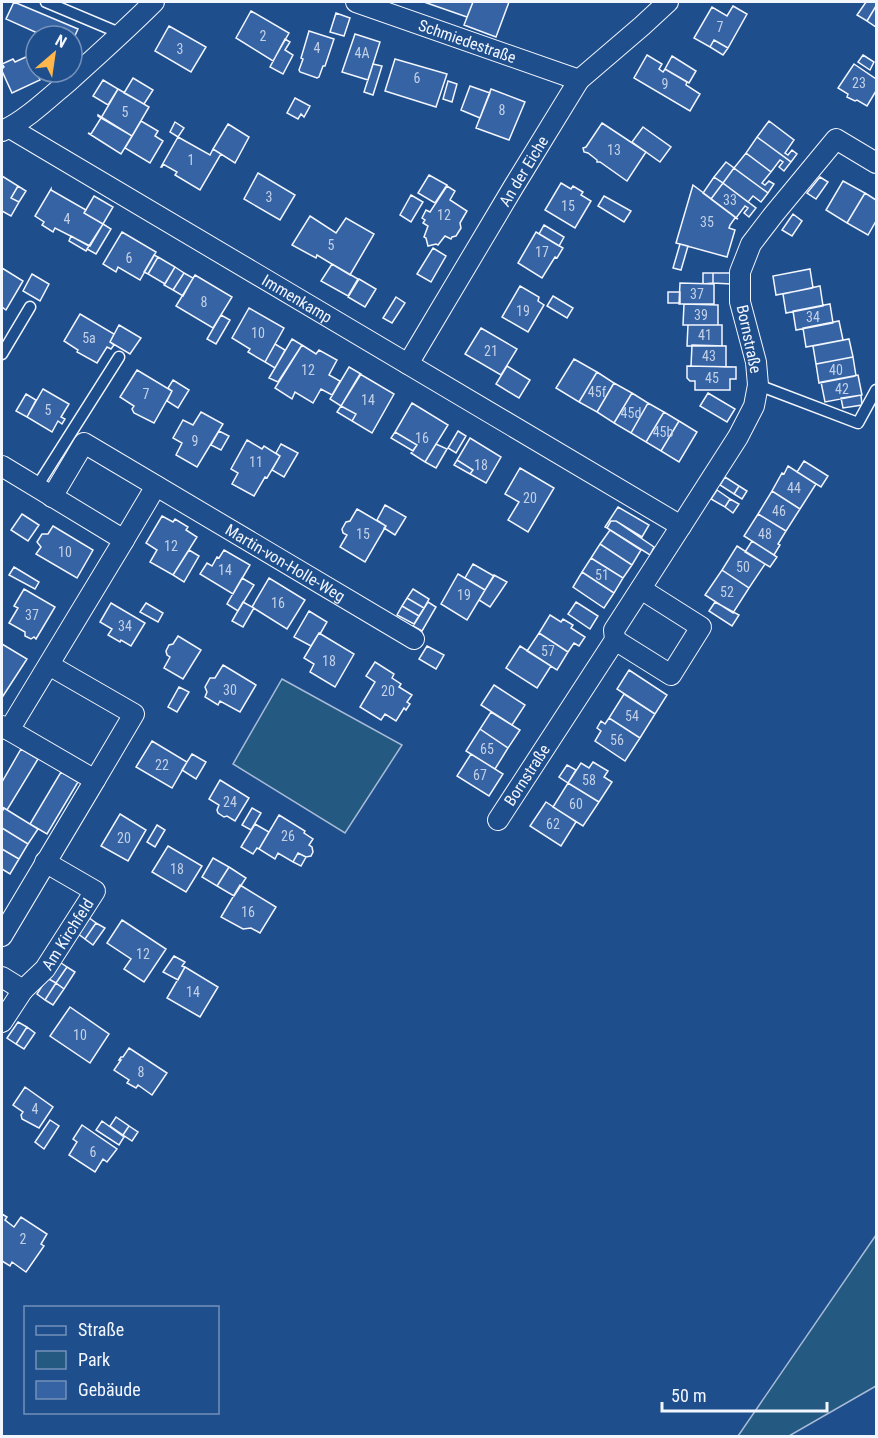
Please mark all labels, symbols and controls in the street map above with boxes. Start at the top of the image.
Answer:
street label: Schmiedestraße [416,15,519,67]
house number: 7 [717,19,724,35]
north arrow [24,24,84,84]
house number: 2 [260,28,267,44]
text: N [52,31,70,52]
house number: 4 [314,40,321,56]
house number: 3 [177,41,183,57]
house number: 4A [355,45,369,61]
house number: 6 [414,70,421,86]
house number: 23 [852,75,866,91]
house number: 9 [662,76,668,92]
house number: 8 [499,102,506,118]
house number: 5 [122,104,129,120]
street label: An der Eiche [495,132,552,209]
house number: 13 [607,142,621,158]
house number: 1 [188,152,194,168]
house number: 3 [266,189,272,205]
house number: 33 [723,192,737,208]
house number: 15 [561,198,575,214]
house number: 12 [437,207,451,223]
house number: 4 [64,211,71,227]
house number: 35 [700,214,714,230]
house number: 5 [328,237,335,253]
house number: 17 [535,244,549,260]
house number: 6 [126,250,133,266]
street label: Immenkamp [259,270,336,327]
house number: 37 [690,286,704,302]
house number: 8 [201,294,208,310]
house number: 19 [516,303,530,319]
street label: Bornstraße [732,303,766,375]
house number: 39 [694,307,708,323]
house number: 34 [806,309,820,325]
house number: 10 [251,325,265,341]
house number: 41 [698,327,712,343]
house number: 5a [82,330,96,346]
house number: 21 [484,343,498,359]
house number: 43 [702,348,716,364]
house number: 12 [301,362,315,378]
house number: 40 [829,362,843,378]
house number: 45 [705,370,719,386]
house number: 42 [835,381,849,397]
house number: 45f [588,384,607,400]
house number: 7 [143,386,150,402]
house number: 14 [361,392,375,408]
house number: 5 [45,402,52,418]
house number: 45d [621,405,641,421]
house number: 45b [653,424,673,440]
house number: 16 [415,430,429,446]
house number: 9 [192,433,198,449]
house number: 11 [249,454,263,470]
house number: 18 [474,457,488,473]
house number: 44 [787,480,801,496]
house number: 20 [523,490,537,506]
house number: 46 [772,503,786,519]
street label: Martin-von-Holle-Weg [222,520,349,605]
house number: 15 [356,526,370,542]
house number: 48 [758,526,772,542]
house number: 12 [164,538,178,554]
house number: 10 [58,544,72,560]
house number: 50 [736,559,750,575]
house number: 14 [218,562,232,578]
house number: 51 [595,567,609,583]
house number: 52 [720,584,734,600]
house number: 19 [457,587,471,603]
house number: 16 [271,595,285,611]
house number: 37 [25,607,39,623]
house number: 34 [118,618,132,634]
house number: 57 [541,643,555,659]
house number: 18 [322,653,336,669]
house number: 30 [223,682,237,698]
house number: 20 [381,683,395,699]
house number: 54 [625,708,639,724]
house number: 56 [610,732,624,748]
house number: 65 [480,741,494,757]
street label: Bornstraße [500,741,554,809]
house number: 22 [155,757,169,773]
house number: 67 [473,767,487,783]
house number: 58 [582,772,596,788]
house number: 24 [223,794,237,810]
house number: 60 [569,796,583,812]
house number: 62 [546,816,560,832]
house number: 26 [281,828,295,844]
house number: 20 [117,830,131,846]
house number: 18 [170,861,184,877]
street label: Am Kirchfeld [38,895,97,973]
house number: 16 [241,904,255,920]
house number: 12 [136,946,150,962]
house number: 14 [186,984,200,1000]
house number: 10 [73,1027,87,1043]
house number: 8 [138,1064,145,1080]
house number: 4 [32,1101,39,1117]
house number: 6 [90,1144,97,1160]
house number: 2 [20,1231,27,1247]
legend [24,1306,219,1414]
text: Straße [78,1319,124,1340]
text: Park [78,1349,110,1370]
scale bar [662,1375,827,1413]
text: Gebäude [78,1379,141,1400]
text: 50 m [671,1385,706,1406]

